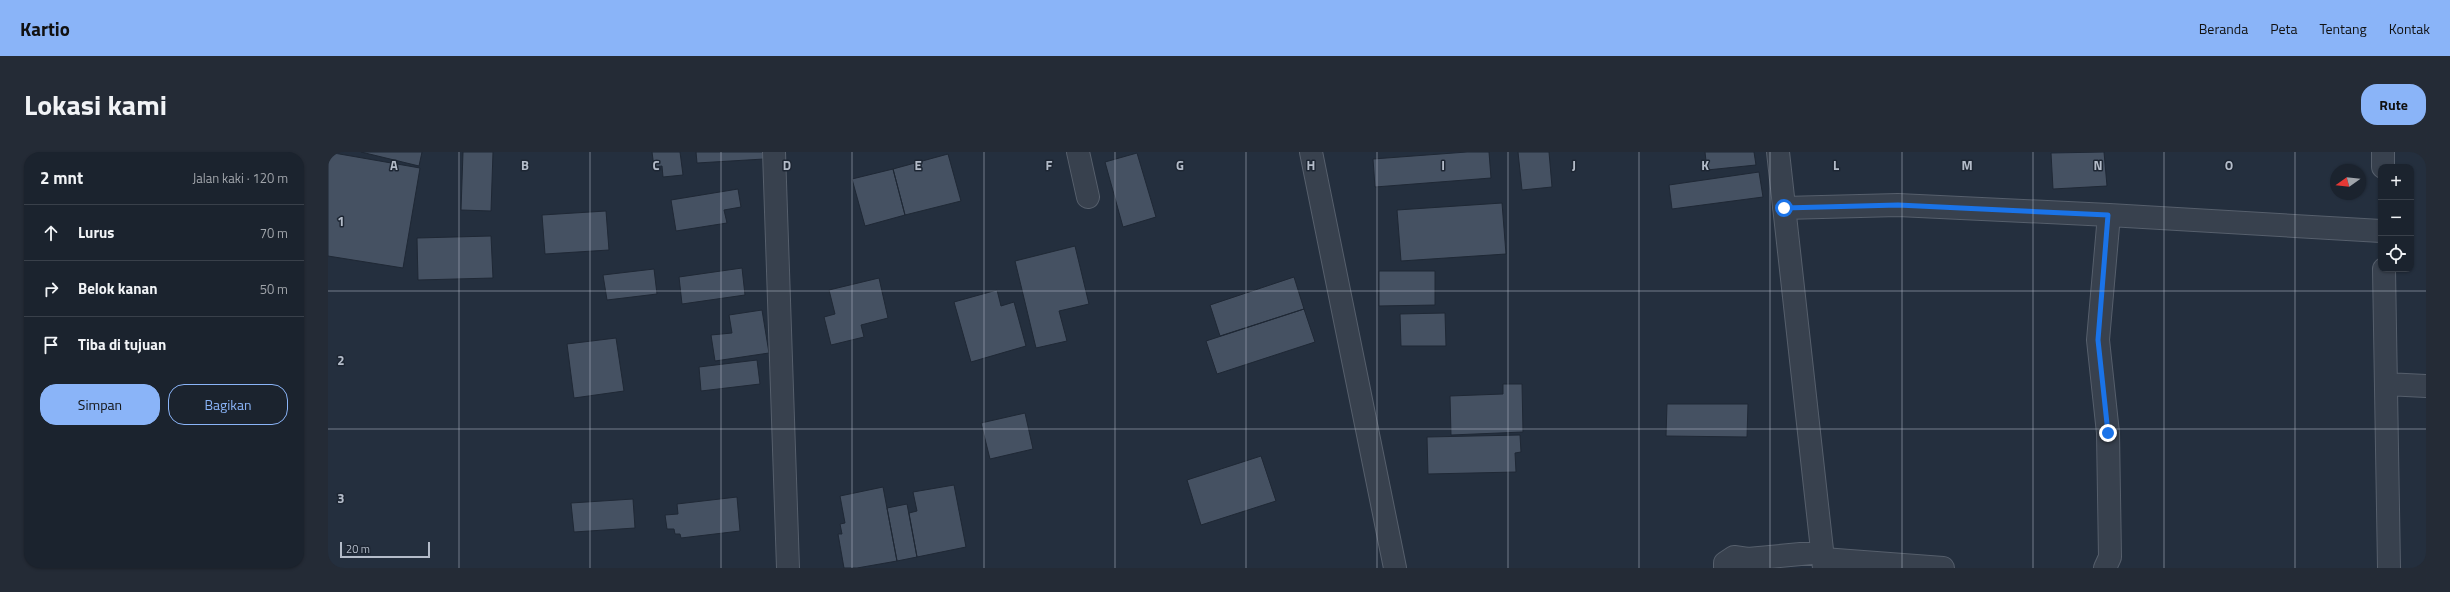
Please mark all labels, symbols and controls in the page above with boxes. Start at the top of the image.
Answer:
text: Kartio [20,14,70,43]
text: Beranda [2199,18,2248,39]
text: Peta [2270,18,2297,39]
text: Tentang [2319,18,2367,39]
text: Kontak [2389,18,2430,39]
text: Lokasi kami [24,83,167,126]
button: Rute [2361,84,2426,125]
text: A [390,155,398,175]
text: B [521,155,529,175]
text: C [652,155,660,175]
text: D [783,155,791,175]
text: E [914,155,922,175]
text: F [1046,155,1053,175]
text: G [1176,155,1184,175]
text: H [1307,155,1315,175]
text: I [1441,155,1445,175]
text: J [1572,155,1576,175]
text: K [1701,155,1709,175]
text: L [1833,155,1839,175]
text: M [1961,155,1973,175]
text: N [2093,155,2103,175]
text: O [2225,155,2233,175]
north arrow [2330,164,2366,200]
map controls [2378,164,2414,272]
button: + [2378,164,2414,200]
text: 2 mnt [40,165,83,191]
text: Jalan kaki · 120 m [192,168,288,188]
route start [1775,199,1793,217]
button: − [2378,200,2414,236]
text: 1 [337,211,345,231]
text: Lurus [78,221,114,244]
icon: ahead [40,222,62,244]
text: 70 m [260,223,288,243]
button: locate [2378,236,2414,272]
text: Belok kanan [78,277,158,300]
icon: right [40,278,62,300]
text: 50 m [260,279,288,299]
text: Tiba di tujuan [78,333,166,356]
icon: arrive [40,334,62,356]
text: 2 [337,350,345,370]
button: Simpan [40,384,160,425]
button: Bagikan [168,384,288,425]
route end [2099,424,2117,442]
text: 3 [337,488,345,508]
scale bar [340,540,430,559]
text: 20 m [346,541,370,557]

